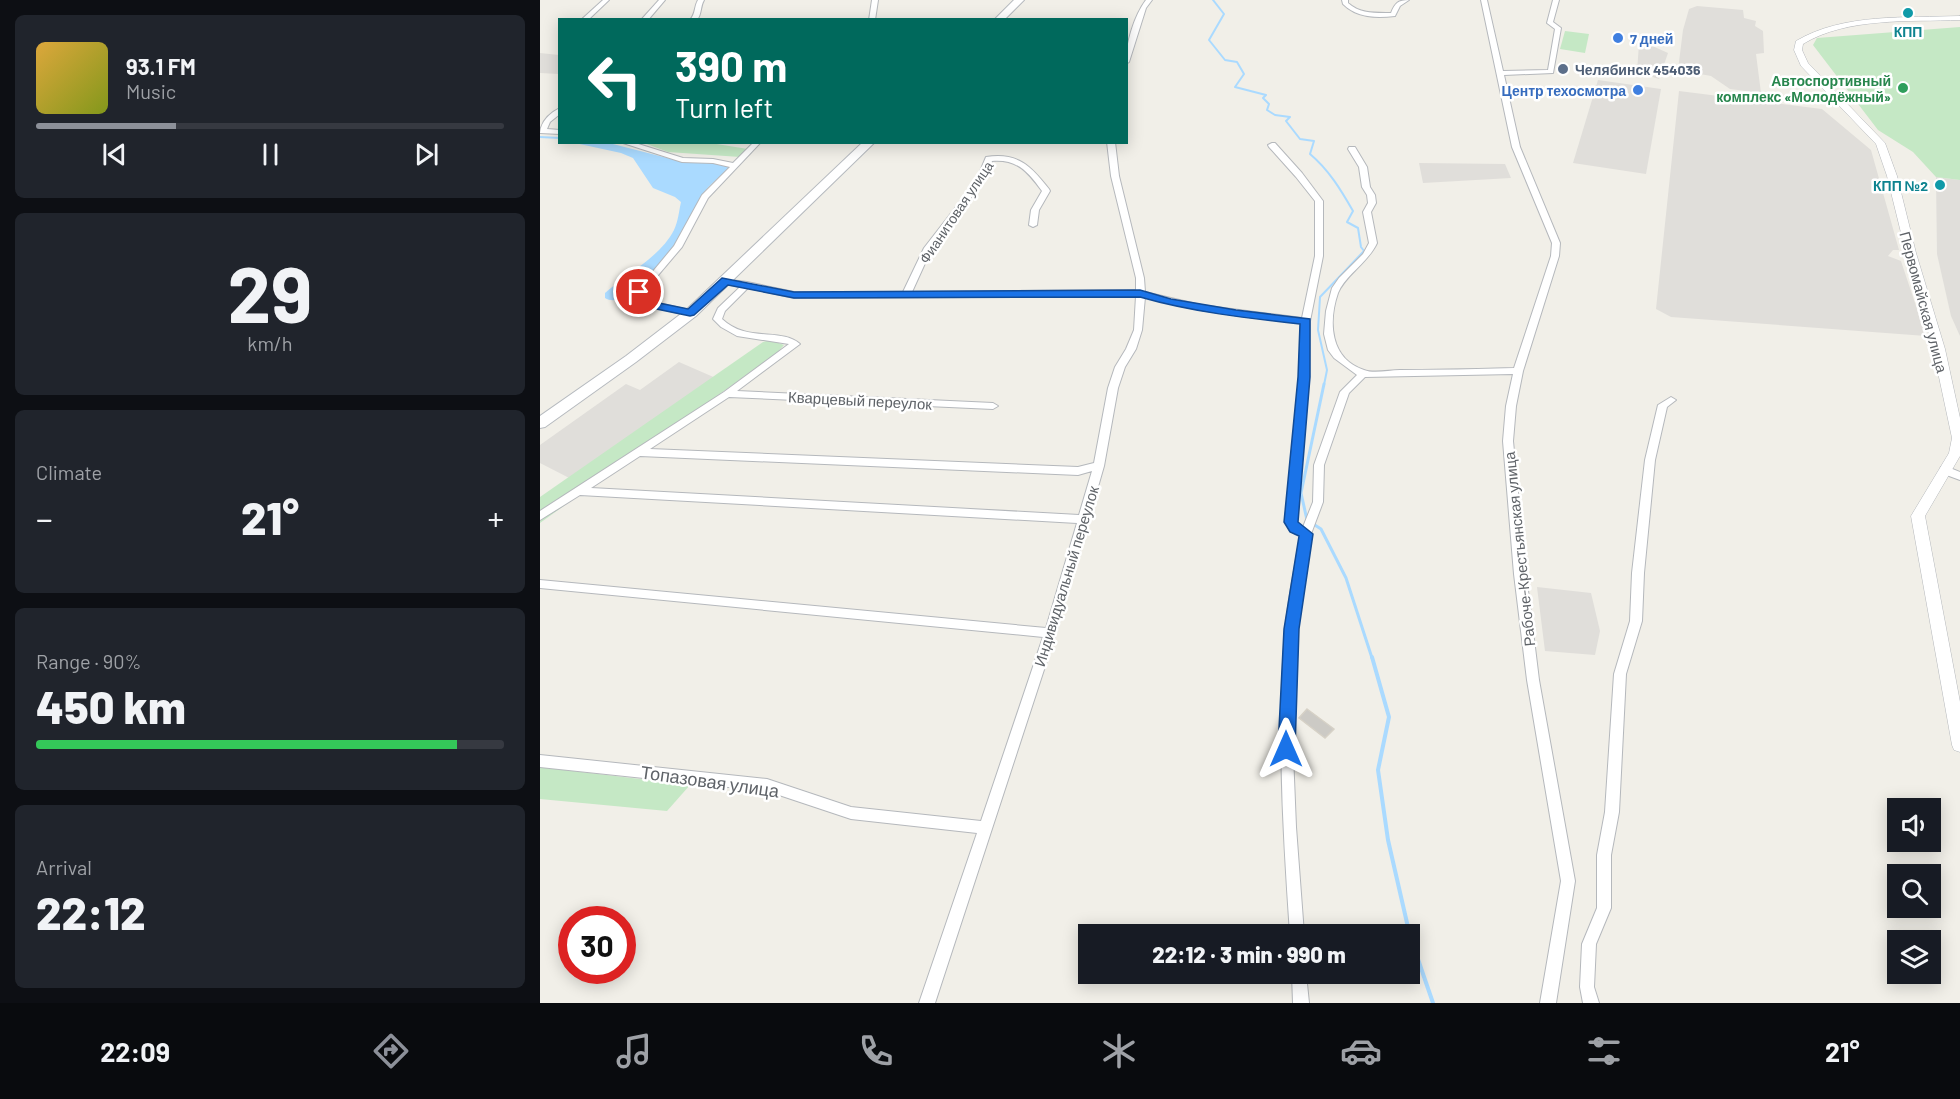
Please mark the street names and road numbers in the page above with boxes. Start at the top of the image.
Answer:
street label: Фианитовая улица [915,157,997,266]
street label: Первомайская улица [1896,229,1952,375]
street label: Кварцевый переулок [788,387,933,413]
street label: Рабоче-Крестьянская улица [1500,450,1538,647]
street label: Индивидуальный переулок [1030,483,1102,669]
street label: Топазовая улица [639,760,782,802]

